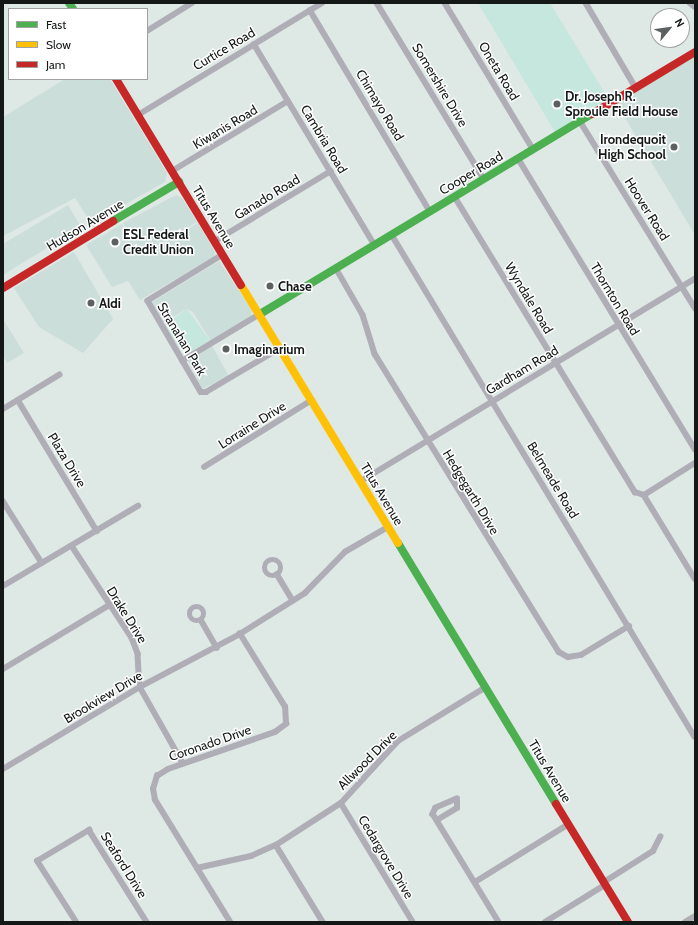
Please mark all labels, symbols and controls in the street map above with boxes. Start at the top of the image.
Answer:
legend [8,8,148,80]
north arrow [650,8,690,48]
text: N [672,16,688,29]
text: Fast [46,17,66,32]
street label: Curtice Road [190,24,258,74]
text: Slow [46,37,71,52]
street label: Oneta Road [475,39,523,103]
street label: Somershire Drive [409,40,471,130]
text: Jam [46,57,65,72]
street label: Chimayo Road [353,67,407,143]
place label: Dr. Joseph R. Sproule Field House [565,89,678,120]
marker: Dr. Joseph R. Sproule Field House [552,99,562,109]
street label: Kiwanis Road [190,102,260,152]
street label: Cambria Road [297,102,351,176]
place label: Irondequoit High School [598,132,666,163]
marker: Irondequoit High School [669,142,679,152]
street label: Cooper Road [436,148,506,198]
street label: Ganado Road [231,171,303,223]
street label: Hoover Road [621,175,673,243]
street label: Titus Avenue [189,183,239,251]
street label: Hudson Avenue [44,196,126,254]
place label: ESL Federal Credit Union [123,227,194,258]
marker: ESL Federal Credit Union [110,237,120,247]
street label: Wyndale Road [502,260,556,336]
street label: Thornton Road [587,260,643,338]
place label: Chase [278,278,312,294]
marker: Chase [265,281,275,291]
place label: Aldi [99,295,121,311]
marker: Aldi [86,298,96,308]
street label: Stranahan Park [154,300,210,378]
place label: Imaginarium [234,341,305,357]
street label: Gardham Road [483,342,561,398]
marker: Imaginarium [221,344,231,354]
street label: Lorraine Drive [215,398,289,452]
street label: Plaza Drive [45,430,89,490]
street label: Belmeade Road [524,439,582,521]
street label: Hedgegarth Drive [440,447,502,537]
street label: Titus Avenue [357,460,407,528]
street label: Drake Drive [103,584,151,646]
street label: Brookview Drive [61,667,145,727]
street label: Coronado Drive [167,722,253,764]
street label: Allwood Drive [334,727,400,793]
street label: Titus Avenue [525,737,575,805]
street label: Cedargrove Drive [355,813,417,901]
street label: Seaford Drive [98,829,150,901]

